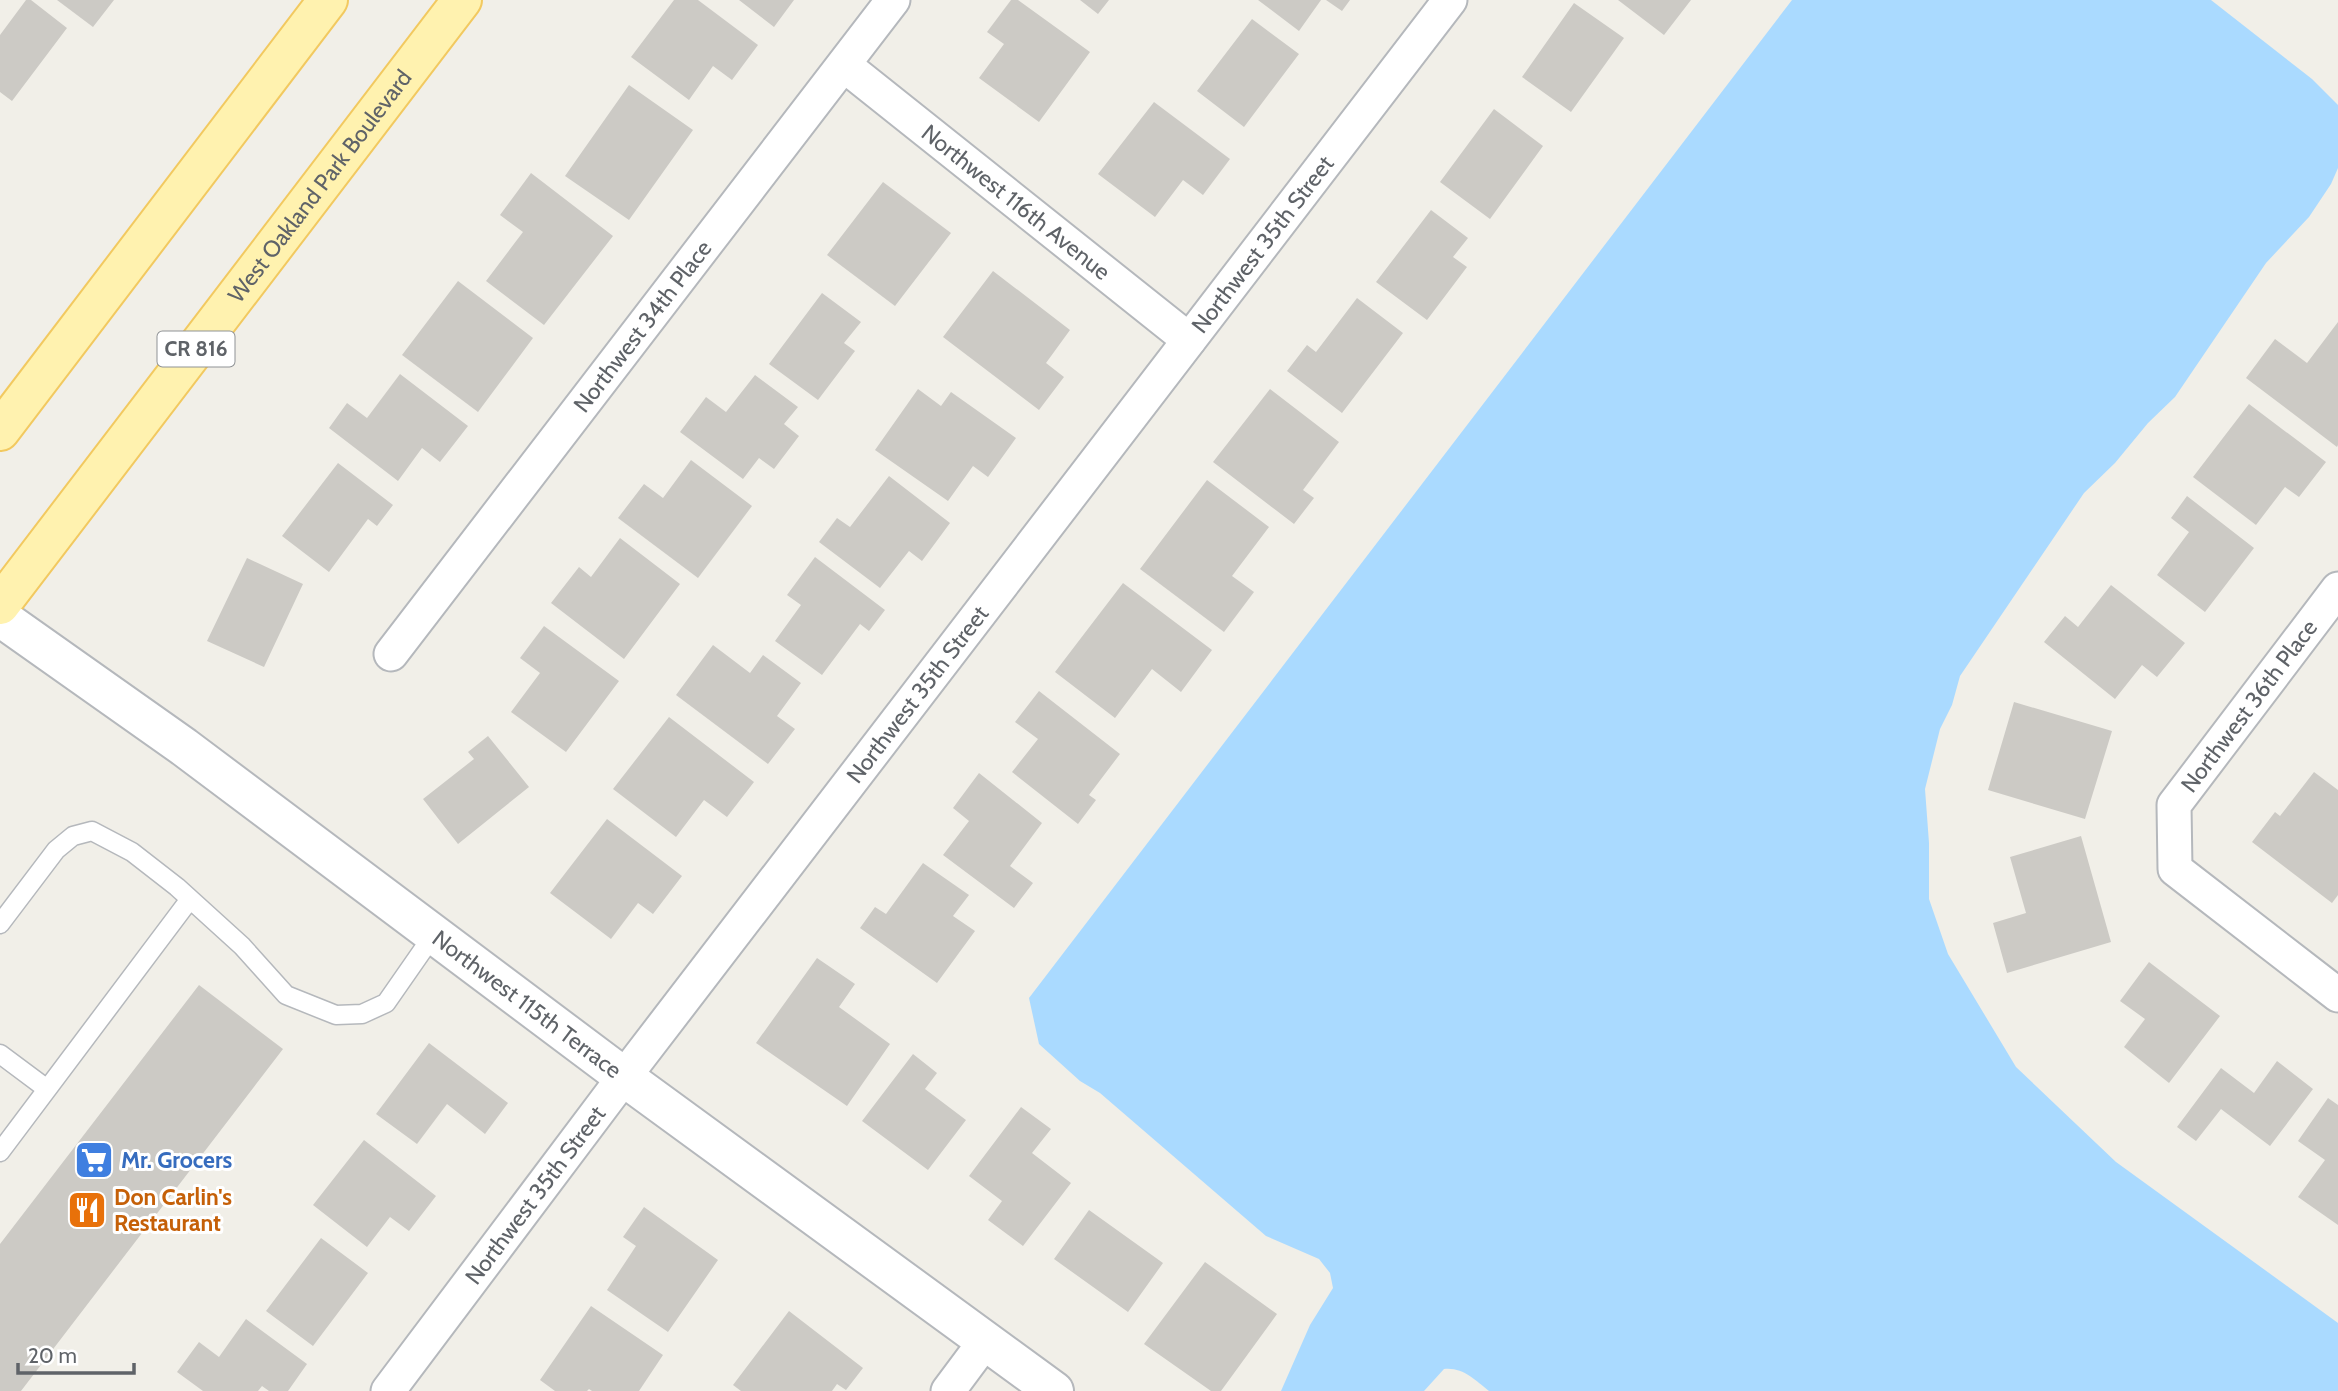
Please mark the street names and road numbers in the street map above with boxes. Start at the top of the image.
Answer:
street label: West Oakland Park Boulevard [222,64,418,308]
street label: Northwest 116th Avenue [916,119,1116,286]
street label: Northwest 35th Street [1186,150,1340,339]
street label: Northwest 34th Place [568,235,717,418]
road number: CR 816 [158,332,234,366]
street label: Northwest 35th Street [841,600,994,789]
street label: Northwest 36th Place [2175,614,2323,798]
street label: Northwest 115th Terrace [427,924,627,1084]
street label: Northwest 35th Street [459,1100,611,1290]

